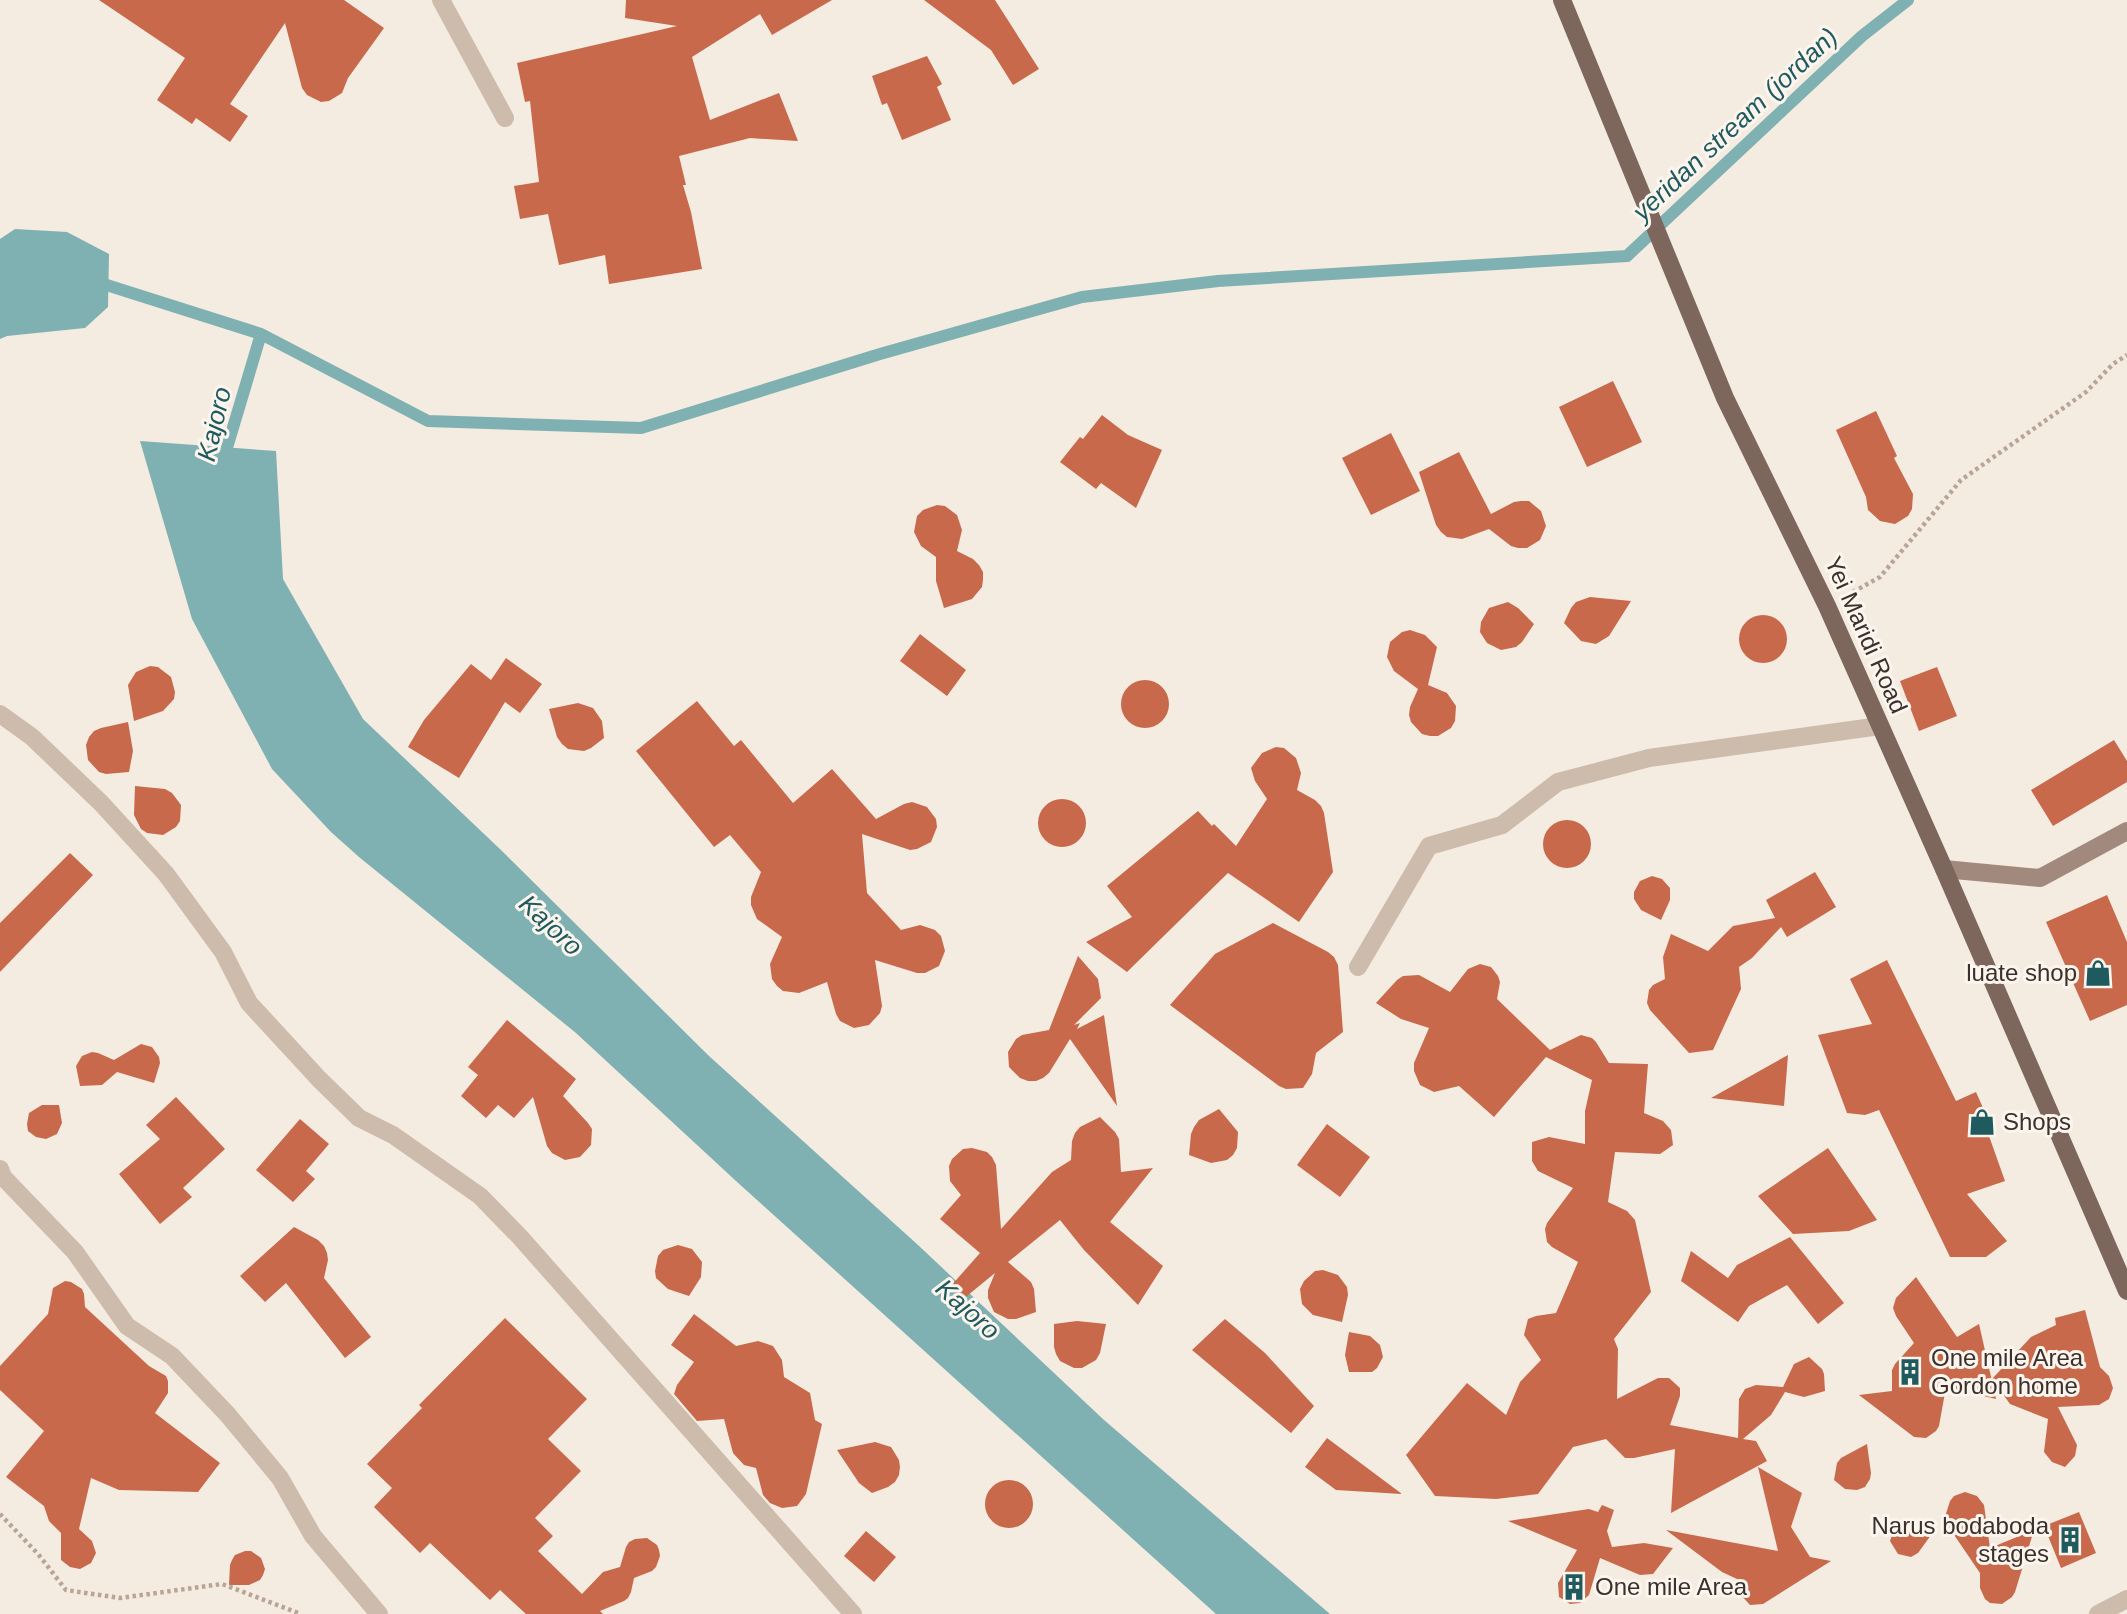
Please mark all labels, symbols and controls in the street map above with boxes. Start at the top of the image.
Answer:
water label: yeridan stream (jordan) [1625,21,1844,228]
water label: Kajoro [191,384,237,464]
street label: Yei Maridi Road [1820,552,1913,717]
water label: Kajoro [513,888,589,962]
shop icon: luate shop [2083,958,2113,988]
place label: luate shop [1966,959,2077,986]
shop icon: Shops [1967,1107,1997,1137]
place label: Shops [2003,1108,2071,1135]
water label: Kajoro [930,1273,1006,1345]
place label: One mile Area Gordon home [1931,1344,2084,1399]
building icon: One mile Area Gordon home [1895,1357,1925,1387]
place label: Narus bodaboda stages [1872,1512,2050,1567]
building icon: Narus bodaboda stages [2055,1525,2085,1555]
building icon: One mile Area [1559,1572,1589,1602]
place label: One mile Area [1595,1573,1748,1600]

